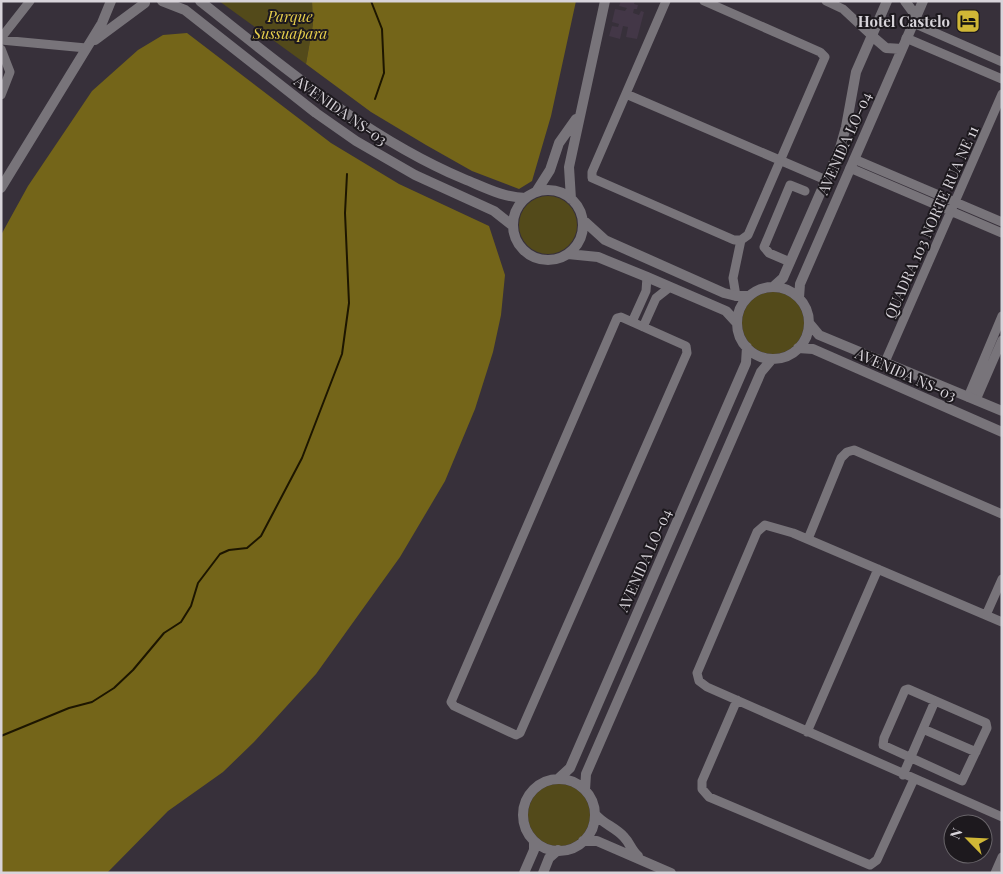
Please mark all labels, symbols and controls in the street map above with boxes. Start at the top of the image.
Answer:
park label: Parque Sussuapara [252,6,327,43]
hotel icon: Hotel Castelo [955,8,981,34]
place label: Hotel Castelo [858,11,950,31]
street label: AVENIDA NS-03 [290,70,391,149]
street label: AVENIDA LO-04 [812,88,876,198]
street label: QUADRA 103 NORTE RUA NE 11 [879,122,983,322]
street label: AVENIDA NS-03 [851,342,960,405]
street label: AVENIDA LO-04 [612,505,676,615]
north arrow [943,814,993,864]
text: N [945,825,966,842]

